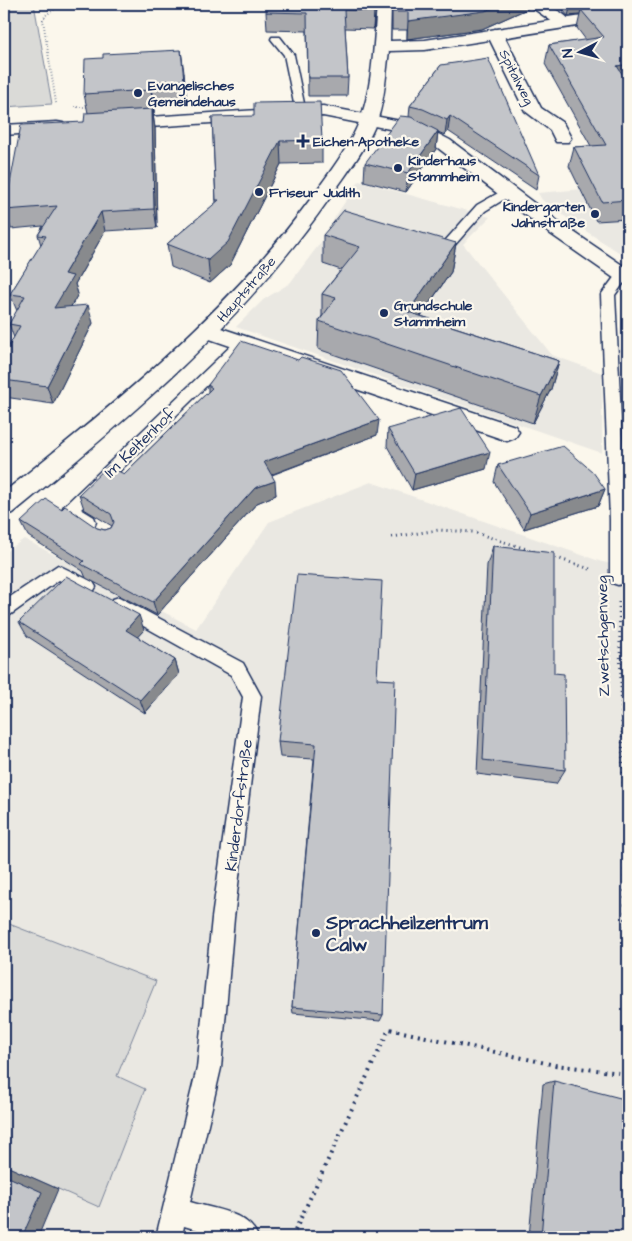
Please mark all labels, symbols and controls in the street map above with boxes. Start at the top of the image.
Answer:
north arrow [554,28,604,78]
street label: Spitalweg [494,46,539,109]
text: N [558,48,578,59]
place label: Evangelisches Gemeindehaus [148,76,236,112]
marker: Evangelisches Gemeindehaus [132,87,144,99]
place label: Eichen-Apotheke [313,132,420,152]
marker: Eichen-Apotheke [297,135,309,147]
place label: Kinderhaus Stammheim [407,151,480,187]
marker: Kinderhaus Stammheim [392,162,404,174]
place label: Friseur Judith [269,183,361,203]
marker: Friseur Judith [253,186,265,198]
place label: Kindergarten Jahnstraße [503,197,585,233]
marker: Kindergarten Jahnstraße [589,208,601,220]
street label: Hauptstraße [213,252,281,327]
place label: Grundschule Stammheim [393,296,473,332]
marker: Grundschule Stammheim [378,307,390,319]
street label: Im Keltenhof [99,403,181,482]
street label: Zwetschgenweg [591,575,616,697]
street label: Kinderdorfstraße [220,738,258,872]
place label: Sprachheilzentrum Calw [325,910,489,959]
marker: Sprachheilzentrum Calw [310,927,322,939]

